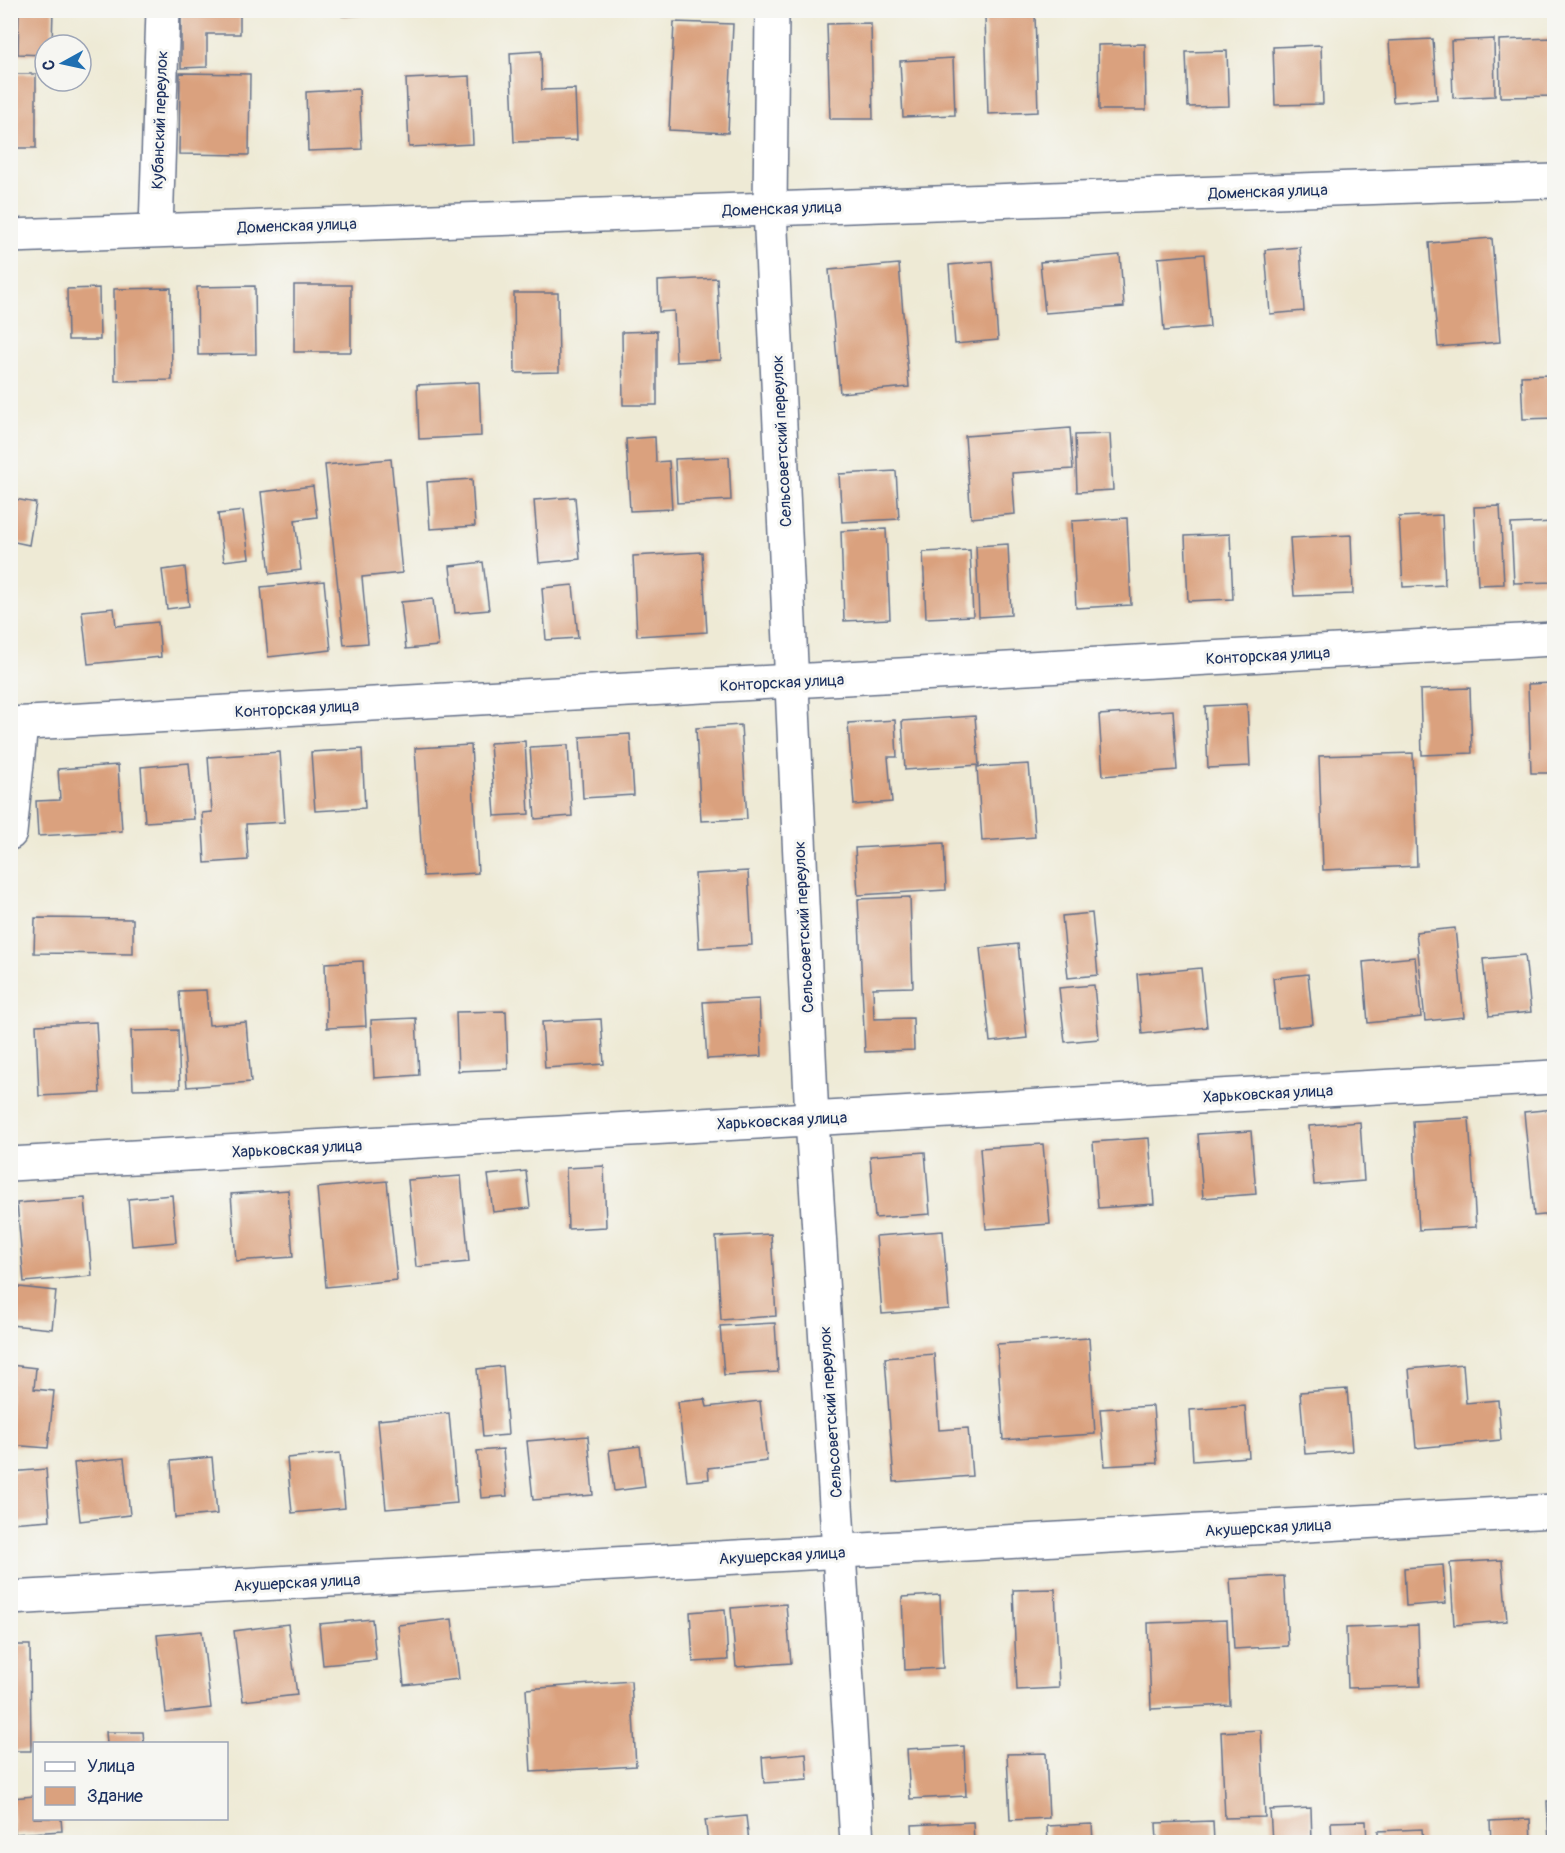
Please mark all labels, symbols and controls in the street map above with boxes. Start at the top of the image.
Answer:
north arrow [33,33,93,93]
street label: Кубанский переулок [148,50,172,190]
text: С [39,59,60,71]
street label: Доменская улица [1207,180,1328,204]
street label: Доменская улица [721,197,842,221]
street label: Доменская улица [236,214,357,238]
street label: Сельсоветский переулок [768,354,796,527]
street label: Конторская улица [1205,643,1331,669]
street label: Конторская улица [719,670,845,696]
street label: Конторская улица [234,696,360,722]
street label: Сельсоветский переулок [790,840,818,1013]
street label: Харьковская улица [1202,1081,1334,1107]
street label: Харьковская улица [716,1108,848,1134]
street label: Харьковская улица [231,1136,363,1162]
street label: Сельсоветский переулок [815,1325,847,1499]
street label: Акушерская улица [1204,1515,1332,1541]
street label: Акушерская улица [718,1543,846,1569]
street label: Акушерская улица [233,1570,361,1596]
legend [33,1742,228,1820]
text: Улица [87,1755,135,1778]
text: Здание [87,1785,143,1808]

